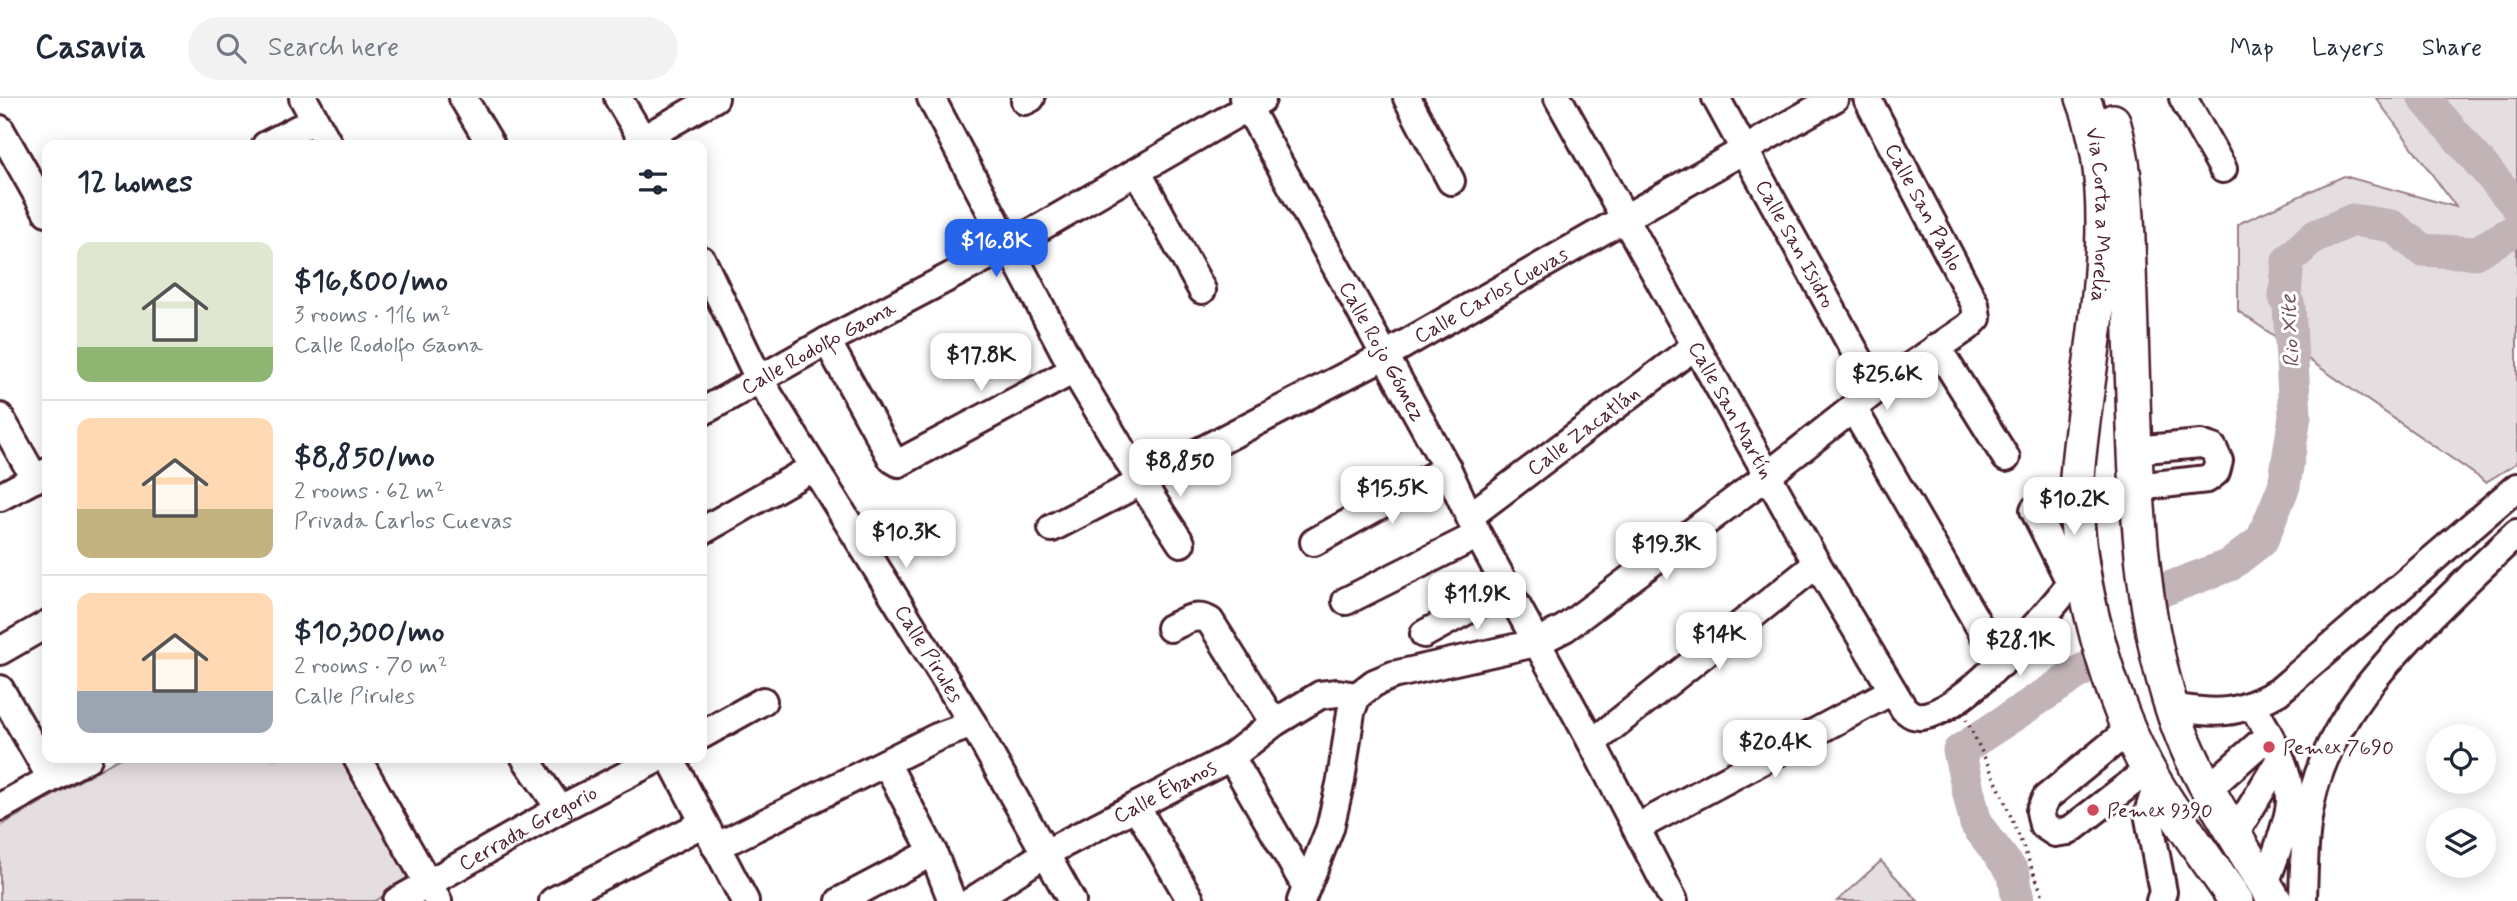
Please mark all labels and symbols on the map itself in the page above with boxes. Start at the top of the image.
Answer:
street label: Via Corta a Morelia [2078,125,2116,303]
street label: Calle San Pablo [1878,139,1969,276]
street label: Calle San Isidro [1748,175,1841,313]
pin: $16.8K [939,220,1053,279]
street label: Calle Carlos Cuevas [1409,241,1573,351]
street label: Calle Rojo Gómez [1332,277,1432,427]
water label: Rio Xite [2274,293,2308,369]
street label: Calle Rodolfo Gaona [736,294,901,402]
pin: $17.8K [924,334,1038,393]
street label: Calle San Martín [1681,337,1780,485]
pin: $25.6K [1830,352,1944,412]
street label: Calle Zacatlán [1522,379,1646,483]
pin: $8,850 [1123,440,1237,499]
pin: $15.5K [1335,466,1449,526]
pin: $10.2K [2017,478,2131,537]
pin: $10.3K [849,510,963,570]
pin: $19.3K [1609,522,1723,582]
pin: $11.9K [1420,573,1534,632]
street label: Calle Pirules [887,600,969,708]
pin: $14K [1678,612,1760,672]
pin: $28.1K [1963,618,2077,678]
pin: $20.4K [1718,720,1832,780]
place label: Pemex 7690 [2283,734,2394,762]
marker: Pemex 7690 [2261,739,2277,755]
street label: Calle Ébanos [1109,754,1222,831]
street label: Cerrada Gregorio [454,779,602,878]
place label: Pemex 9390 [2107,797,2213,825]
marker: Pemex 9390 [2085,802,2101,818]

